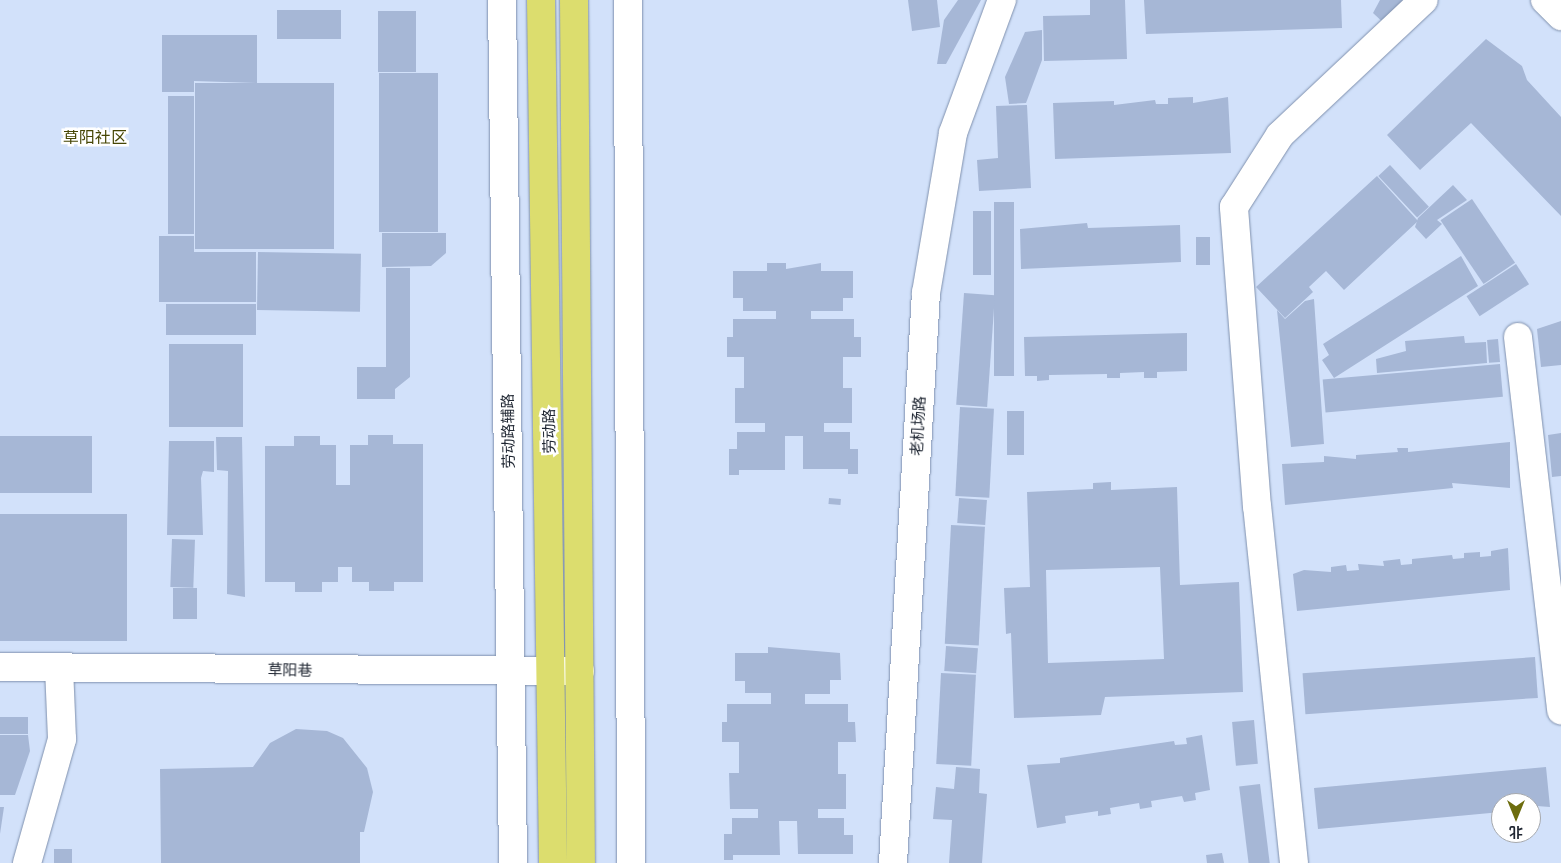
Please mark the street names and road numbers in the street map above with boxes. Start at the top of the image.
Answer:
street label: 劳动路辅路 [498,393,518,469]
street label: 老机场路 [907,396,929,456]
street label: 劳动路 [540,408,558,454]
street label: 草阳巷 [267,661,313,679]

